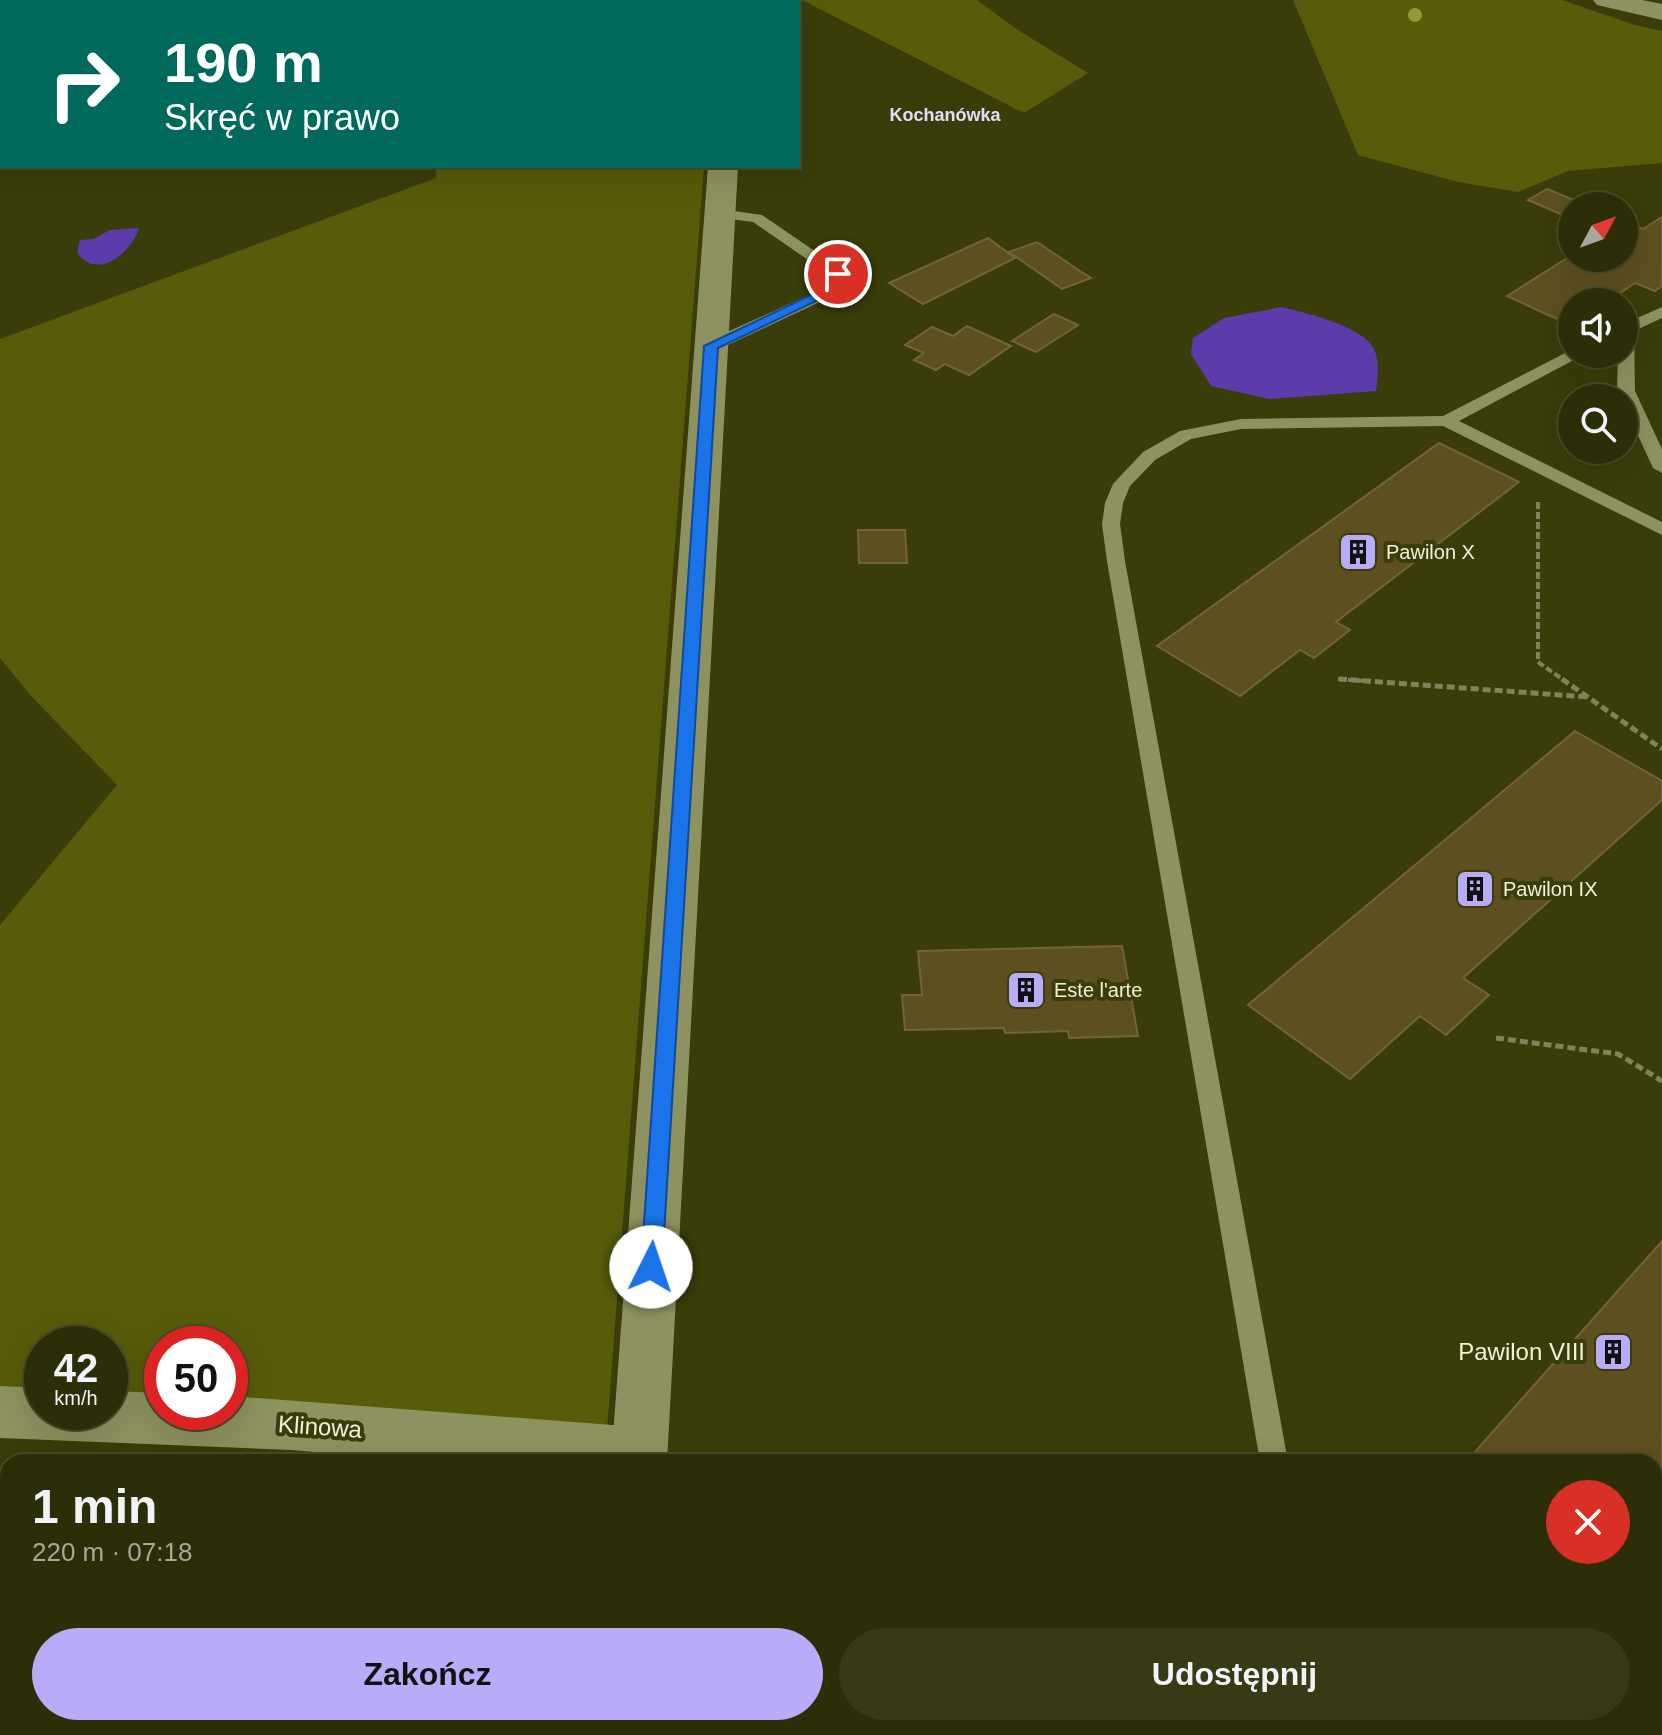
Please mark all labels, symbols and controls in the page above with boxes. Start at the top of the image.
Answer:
text: 190 m [164,31,323,94]
icon: right [32,32,136,136]
text: Skręć w prawo [164,97,400,138]
district label: Kochanówka [889,105,1001,125]
north arrow [1558,192,1638,272]
map controls [1558,192,1638,464]
pin [804,240,872,308]
icon: arrive [816,252,860,296]
button: sound [1558,288,1638,368]
button: search [1558,384,1638,464]
building icon: Pawilon X [1337,531,1379,573]
place label: Pawilon X [1386,541,1475,563]
building icon: Pawilon IX [1454,868,1496,910]
place label: Pawilon IX [1503,878,1598,900]
building icon: Este l'arte [1005,969,1047,1011]
place label: Este l'arte [1054,979,1142,1001]
position arrow [609,1225,693,1309]
speed limit sign: 50 [144,1326,248,1430]
building icon: Pawilon VIII [1592,1331,1634,1373]
place label: Pawilon VIII [1458,1338,1585,1365]
text: 42 [54,1346,98,1390]
text: km/h [54,1387,98,1409]
street label: Klinowa [277,1410,364,1443]
text: 1 min [32,1480,157,1533]
button: close [1546,1480,1630,1564]
text: 220 m · 07:18 [32,1537,192,1567]
button: Zakończ [32,1628,823,1720]
button: Udostępnij [839,1628,1630,1720]

